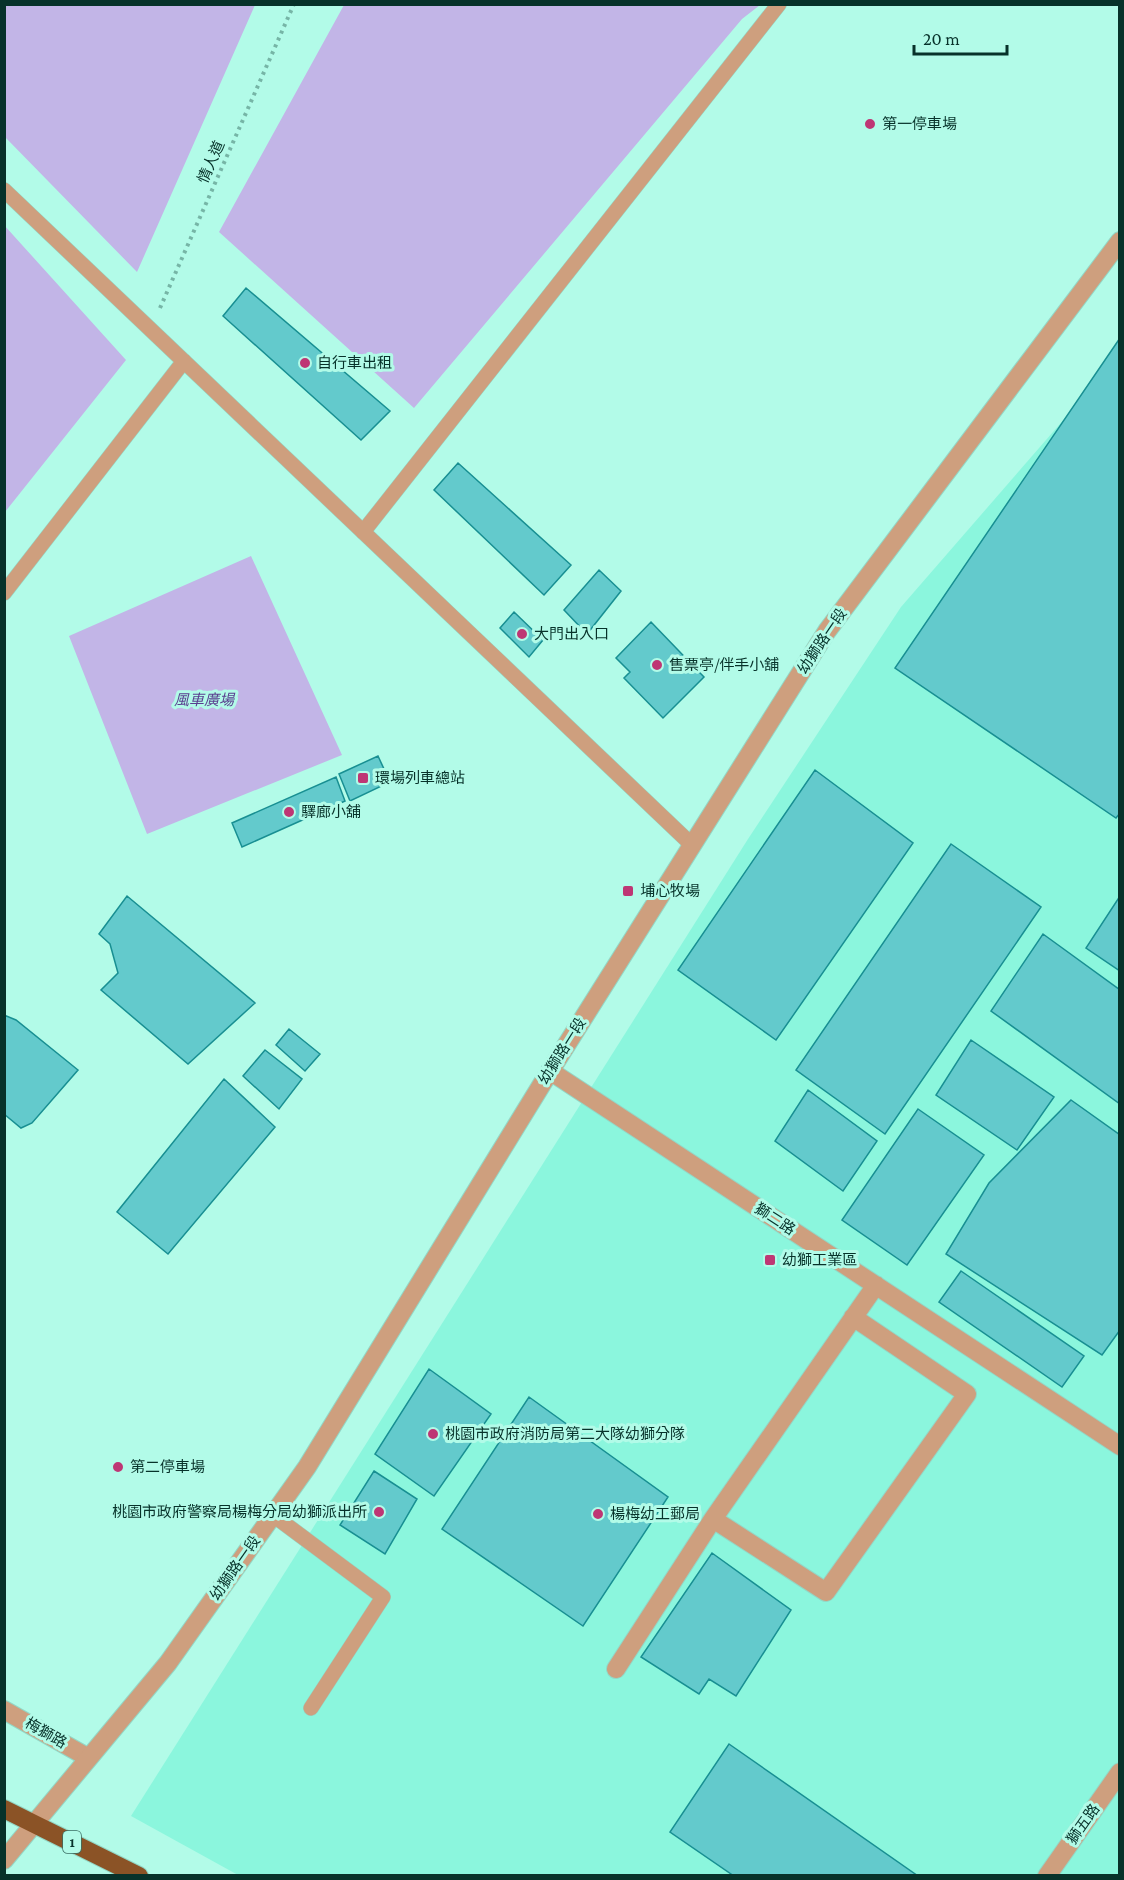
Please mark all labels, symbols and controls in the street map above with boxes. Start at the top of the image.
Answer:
scale bar [914,18,1007,56]
text: 20 m [923,29,960,49]
place label: 第一停車場 [882,116,957,132]
marker: 第一停車場 [863,117,877,131]
street label: 情人道 [194,138,227,186]
place label: 自行車出租 [317,355,392,371]
marker: 自行車出租 [298,356,312,370]
street label: 幼獅路一段 [794,605,850,677]
place label: 大門出入口 [534,626,609,642]
marker: 大門出入口 [515,627,529,641]
place label: 售票亭/伴手小舖 [669,656,779,673]
marker: 售票亭/伴手小舖 [650,658,664,672]
park label: 風車廣場 [174,692,236,708]
place label: 環場列車總站 [375,770,465,786]
marker: 環場列車總站 [356,771,370,785]
place label: 驛廊小舖 [301,803,361,820]
marker: 驛廊小舖 [282,805,296,819]
place label: 埔心牧場 [640,882,700,899]
marker: 埔心牧場 [621,884,635,898]
street label: 幼獅路一段 [535,1015,589,1087]
street label: 獅二路 [752,1200,798,1238]
place label: 幼獅工業區 [782,1252,857,1268]
marker: 幼獅工業區 [763,1253,777,1267]
place label: 桃園市政府消防局第二大隊幼獅分隊 [445,1426,685,1442]
marker: 桃園市政府消防局第二大隊幼獅分隊 [426,1427,440,1441]
place label: 第二停車場 [130,1459,205,1475]
marker: 第二停車場 [111,1460,125,1474]
place label: 桃園市政府警察局楊梅分局幼獅派出所 [112,1504,367,1520]
marker: 桃園市政府警察局楊梅分局幼獅派出所 [372,1505,386,1519]
place label: 楊梅幼工郵局 [610,1506,700,1522]
marker: 楊梅幼工郵局 [591,1507,605,1521]
street label: 幼獅路一段 [207,1533,263,1603]
street label: 梅獅路 [23,1715,69,1751]
street label: 獅五路 [1064,1801,1102,1847]
road number: 1 [63,1831,81,1853]

